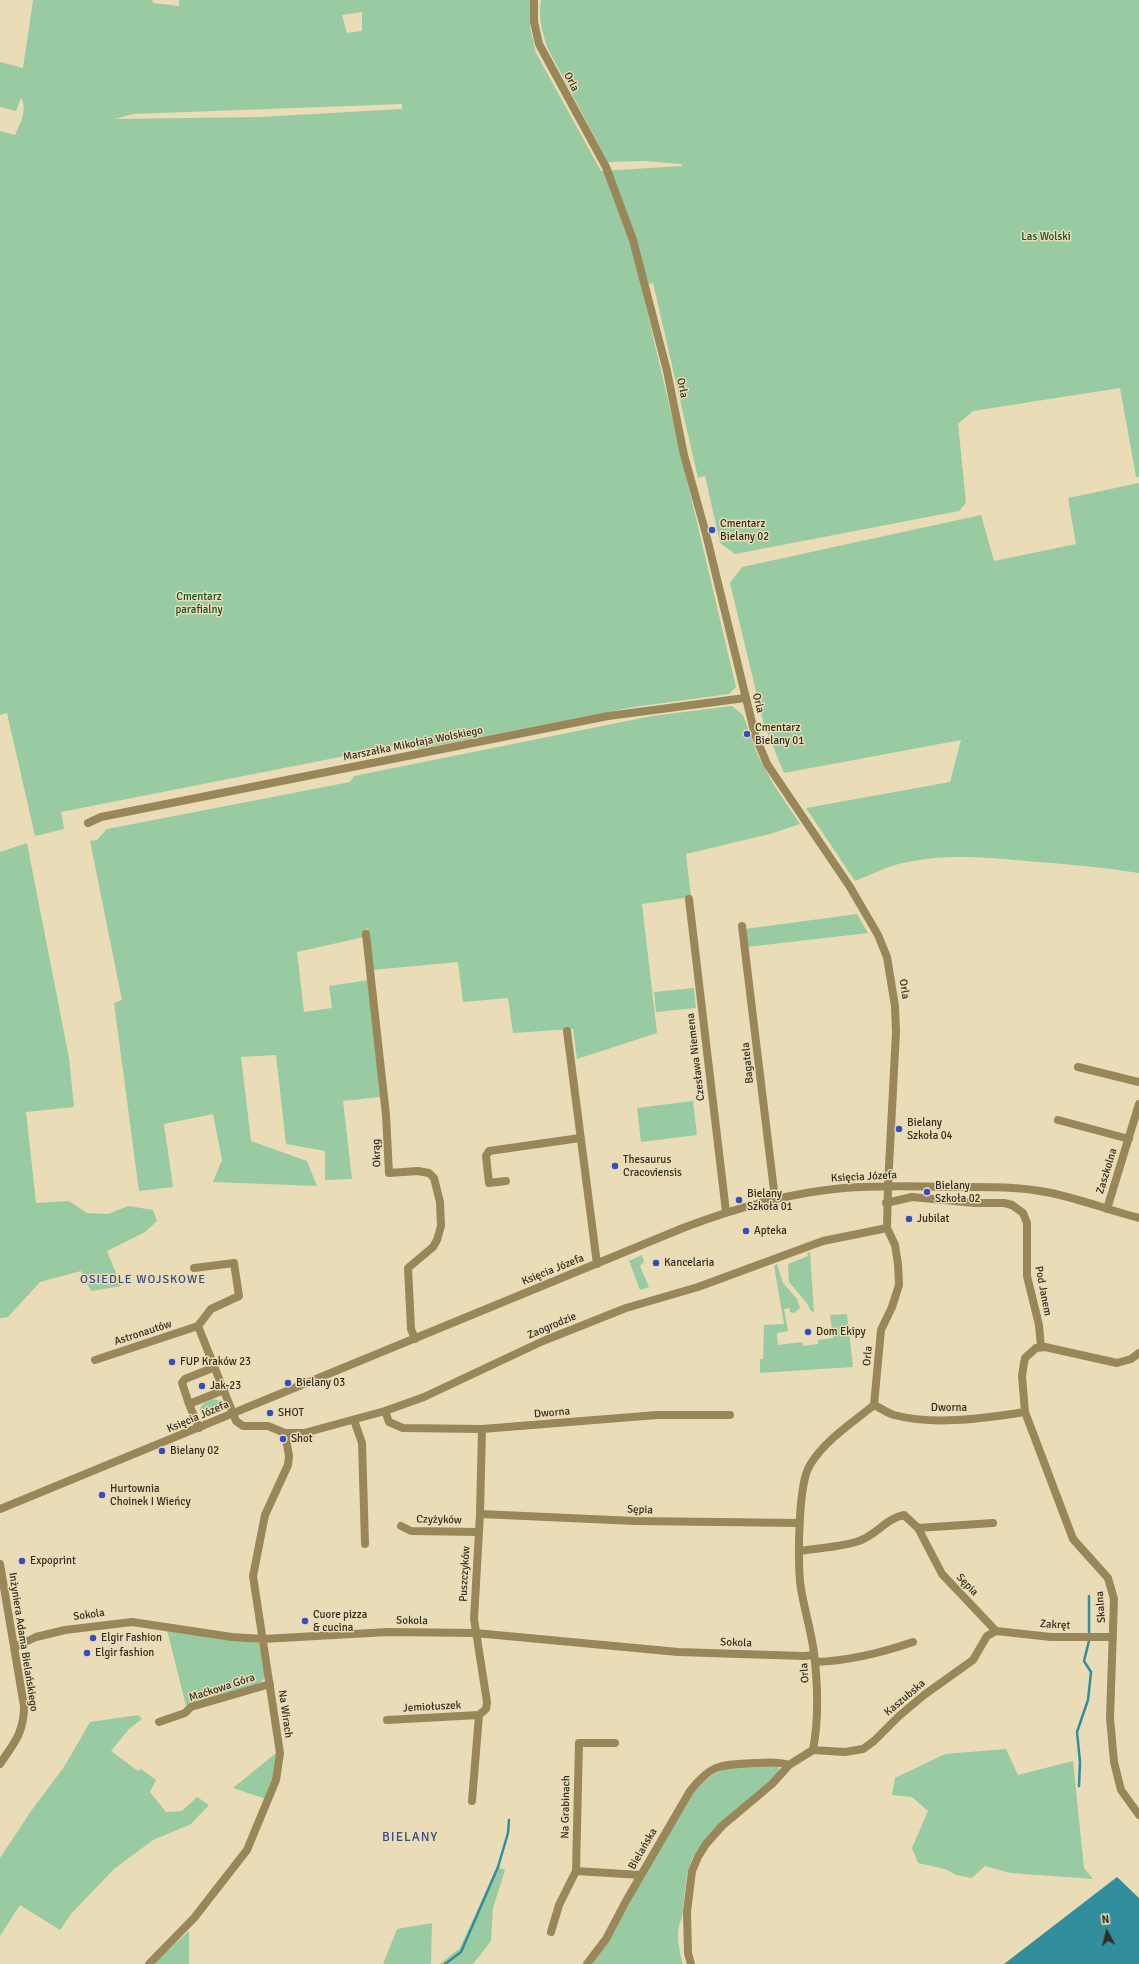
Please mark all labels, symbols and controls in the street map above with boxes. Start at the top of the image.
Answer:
street label: Orla [560,70,582,94]
park label: Las Wolski [1021,230,1071,244]
street label: Orla [673,377,691,399]
place label: Cmentarz Bielany 02 [720,517,769,543]
marker: Cmentarz Bielany 02 [707,525,717,535]
park label: Cmentarz parafialny [175,590,223,616]
street label: Orla [749,692,767,714]
place label: Cmentarz Bielany 01 [755,721,804,747]
street label: Marszałka Mikołaja Wolskiego [342,724,484,764]
marker: Cmentarz Bielany 01 [742,729,752,739]
street label: Orla [896,978,912,1000]
street label: Czesława Niemena [684,1012,708,1102]
street label: Bagatela [739,1042,757,1084]
place label: Bielany Szkoła 04 [907,1116,953,1142]
marker: Bielany Szkoła 04 [894,1124,904,1134]
street label: Okrąg [370,1139,384,1167]
street label: Zaszkolna [1094,1147,1120,1195]
place label: Thesaurus Cracoviensis [623,1153,682,1179]
marker: Thesaurus Cracoviensis [610,1161,620,1171]
street label: Księcia Józefa [831,1169,897,1185]
place label: Bielany Szkoła 02 [935,1179,981,1205]
place label: Bielany Szkoła 01 [747,1187,793,1213]
marker: Bielany Szkoła 02 [922,1187,932,1197]
marker: Bielany Szkoła 01 [734,1195,744,1205]
place label: Jubilat [917,1212,949,1226]
marker: Jubilat [904,1214,914,1224]
place label: Apteka [754,1224,787,1238]
marker: Apteka [741,1226,751,1236]
street label: Księcia Józefa [520,1251,586,1289]
place label: Kancelaria [664,1256,714,1270]
marker: Kancelaria [651,1258,661,1268]
street label: Pod Janem [1032,1265,1054,1317]
district label: OSIEDLE WOJSKOWE [80,1273,206,1287]
street label: Zaogrodzie [526,1310,578,1342]
street label: Astronautów [112,1317,174,1349]
place label: Dom Ekipy [816,1325,866,1339]
marker: Dom Ekipy [803,1327,813,1337]
street label: Orla [861,1345,875,1367]
place label: FUP Kraków 23 [180,1355,251,1369]
marker: FUP Kraków 23 [167,1357,177,1367]
place label: Bielany 03 [296,1376,345,1390]
marker: Bielany 03 [283,1378,293,1388]
place label: Jak-23 [210,1379,241,1393]
marker: Jak-23 [197,1381,207,1391]
street label: Księcia Józefa [165,1398,231,1436]
street label: Dworna [931,1401,967,1415]
street label: Dworna [533,1405,571,1421]
place label: SHOT [278,1406,304,1420]
marker: SHOT [265,1408,275,1418]
place label: Shot [291,1432,313,1446]
marker: Shot [278,1434,288,1444]
place label: Bielany 02 [170,1444,219,1458]
marker: Bielany 02 [157,1446,167,1456]
place label: Hurtownia Choinek I Wieńcy [110,1482,191,1508]
marker: Hurtownia Choinek I Wieńcy [97,1490,107,1500]
street label: Sępia [627,1503,653,1517]
street label: Czyżyków [416,1513,462,1527]
street label: Puszczyków [457,1546,473,1602]
place label: Expoprint [30,1554,76,1568]
marker: Expoprint [17,1556,27,1566]
street label: Inżyniera Adama Bielańskiego [5,1571,41,1713]
street label: Sępia [953,1571,981,1599]
street label: Skalna [1093,1591,1109,1623]
street label: Sokola [72,1606,106,1624]
place label: Cuore pizza & cucina [313,1608,367,1634]
street label: Sokola [396,1614,428,1628]
marker: Cuore pizza & cucina [300,1616,310,1626]
street label: Zakręt [1040,1618,1070,1632]
place label: Elgir Fashion [101,1631,162,1645]
marker: Elgir Fashion [88,1633,98,1643]
street label: Sokola [720,1636,752,1650]
place label: Elgir fashion [95,1646,154,1660]
marker: Elgir fashion [82,1648,92,1658]
street label: Orla [798,1663,812,1683]
street label: Maćkowa Góra [187,1671,257,1705]
street label: Kaszubska [882,1677,928,1719]
street label: Na Wirach [275,1689,295,1739]
street label: Jemiołuszek [403,1699,461,1715]
street label: Na Grabinach [559,1775,573,1839]
street label: Bielańska [626,1826,660,1872]
district label: BIELANY [382,1830,438,1846]
north arrow [1087,1912,1127,1952]
text: N [1101,1913,1110,1927]

